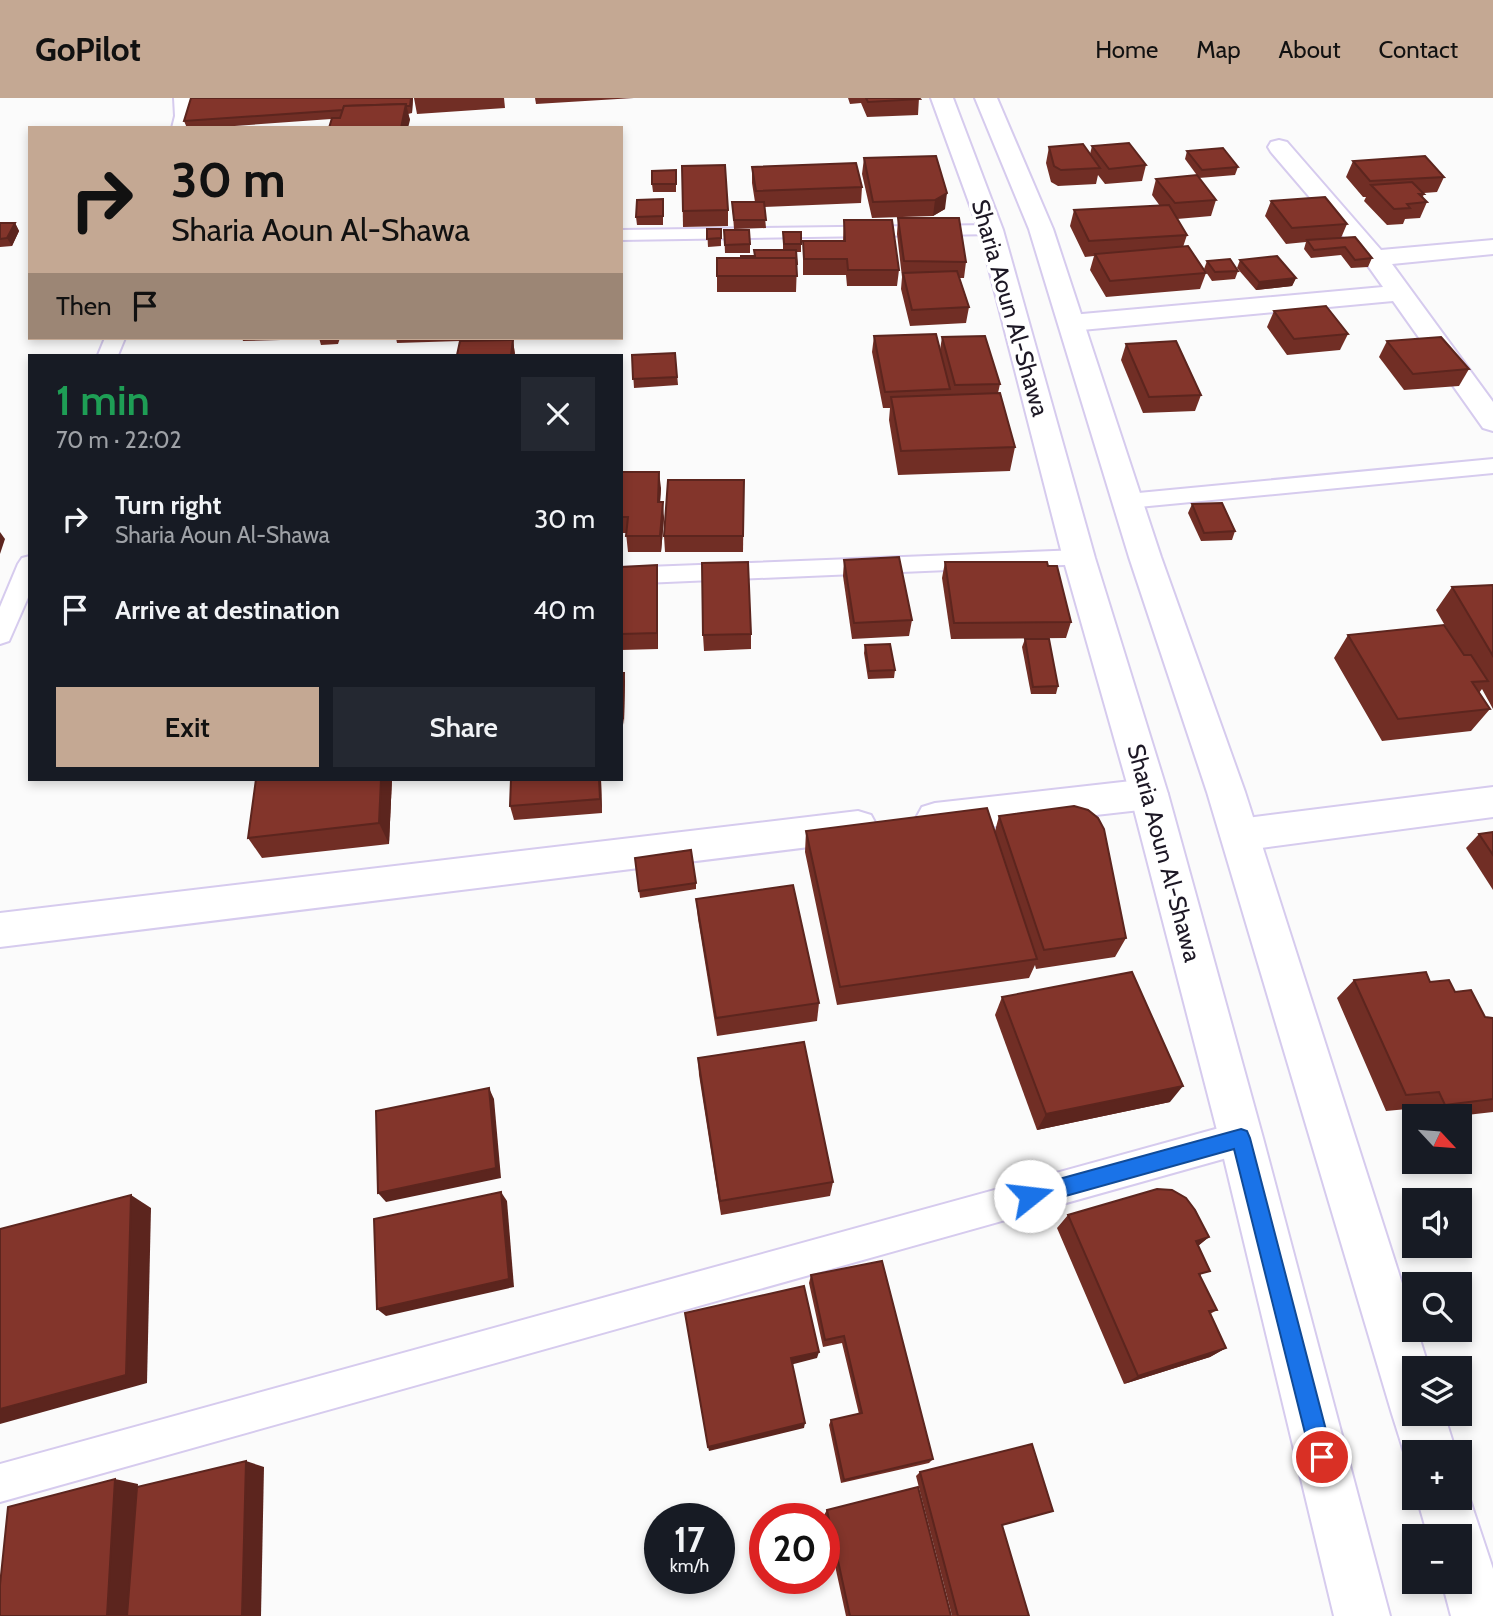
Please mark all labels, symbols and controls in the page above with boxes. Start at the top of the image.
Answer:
text: GoPilot [35,29,141,69]
text: Home [1095,35,1158,64]
text: Map [1196,35,1241,64]
text: About [1279,35,1341,64]
text: Contact [1379,35,1458,64]
text: 30 m [171,150,286,209]
icon: right [56,154,147,245]
street label: Sharia Aoun Al-Shawa [966,196,1055,420]
text: Sharia Aoun Al-Shawa [171,210,470,249]
icon: arrive [126,287,164,325]
text: Then [56,290,112,322]
text: 1 min [56,374,150,426]
button: close [521,377,595,451]
text: 70 m · 22:02 [56,426,182,454]
text: Turn right [115,489,221,521]
icon: right [56,500,94,538]
text: 30 m [534,503,595,535]
text: Sharia Aoun Al-Shawa [115,521,330,549]
icon: arrive [56,591,94,629]
text: Arrive at destination [115,594,340,626]
text: 40 m [533,594,595,626]
button: Exit [56,687,319,767]
button: Share [333,687,595,767]
street label: Sharia Aoun Al-Shawa [1121,741,1208,965]
north arrow [1402,1104,1472,1174]
map controls [1402,1104,1472,1594]
position arrow [993,1159,1067,1233]
button: sound [1402,1188,1472,1258]
button: search [1402,1272,1472,1342]
button: layers [1402,1356,1472,1426]
pin [1292,1427,1352,1487]
icon: arrive [1303,1438,1341,1476]
button: + [1402,1440,1472,1510]
speed limit sign: 20 [749,1503,840,1594]
text: 17 [674,1518,705,1561]
button: − [1402,1524,1472,1594]
text: km/h [670,1555,709,1577]

